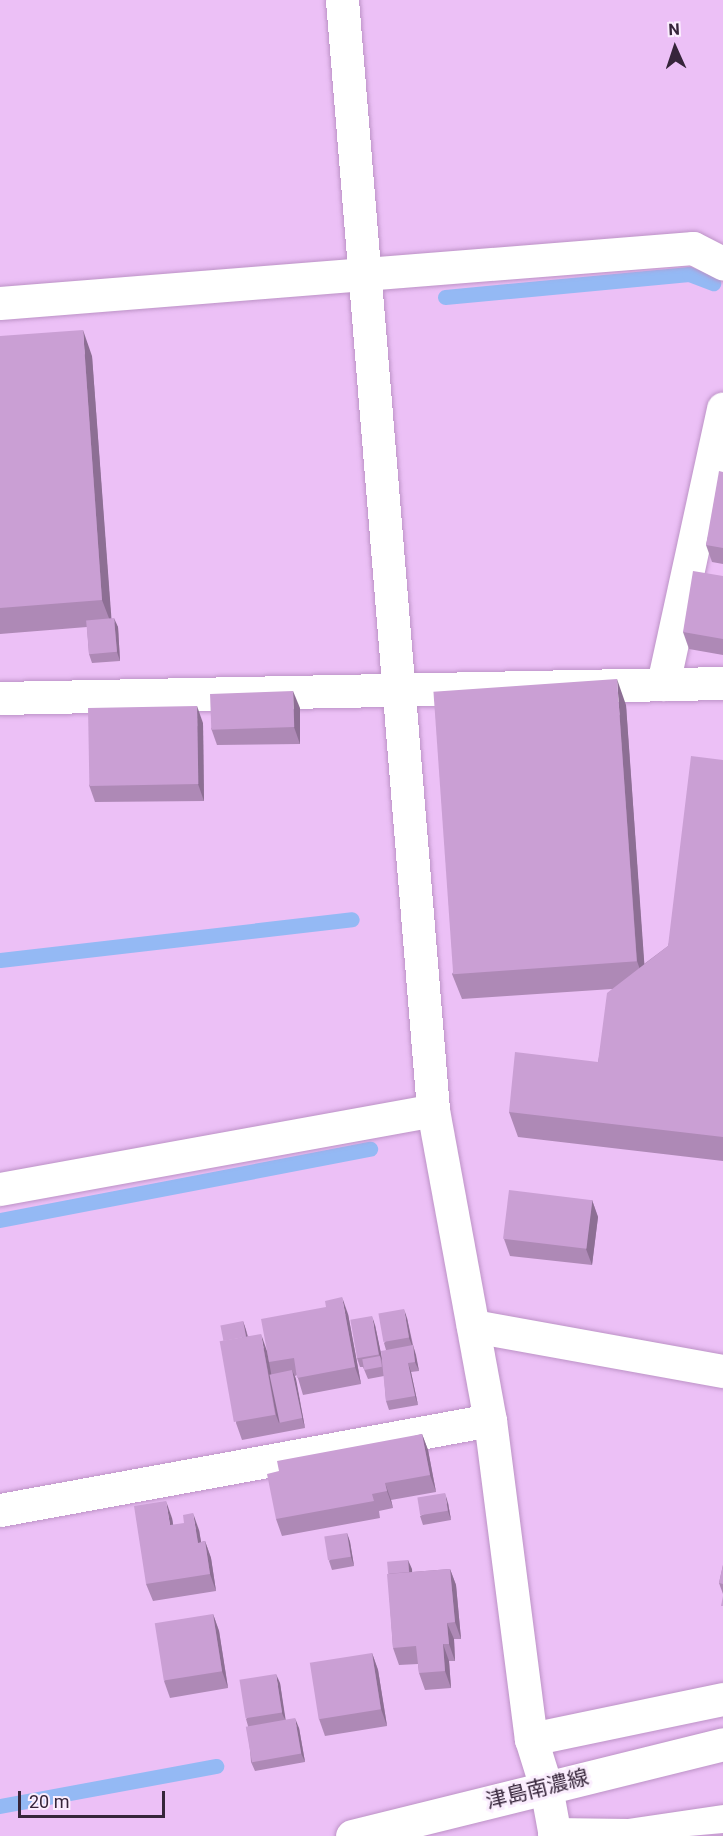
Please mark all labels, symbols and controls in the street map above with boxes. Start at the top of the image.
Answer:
north arrow [645,18,705,78]
text: N [668,20,680,39]
street label: 津島南濃線 [483,1764,591,1814]
scale bar [21,1779,168,1817]
text: 20 m [29,1791,69,1812]

